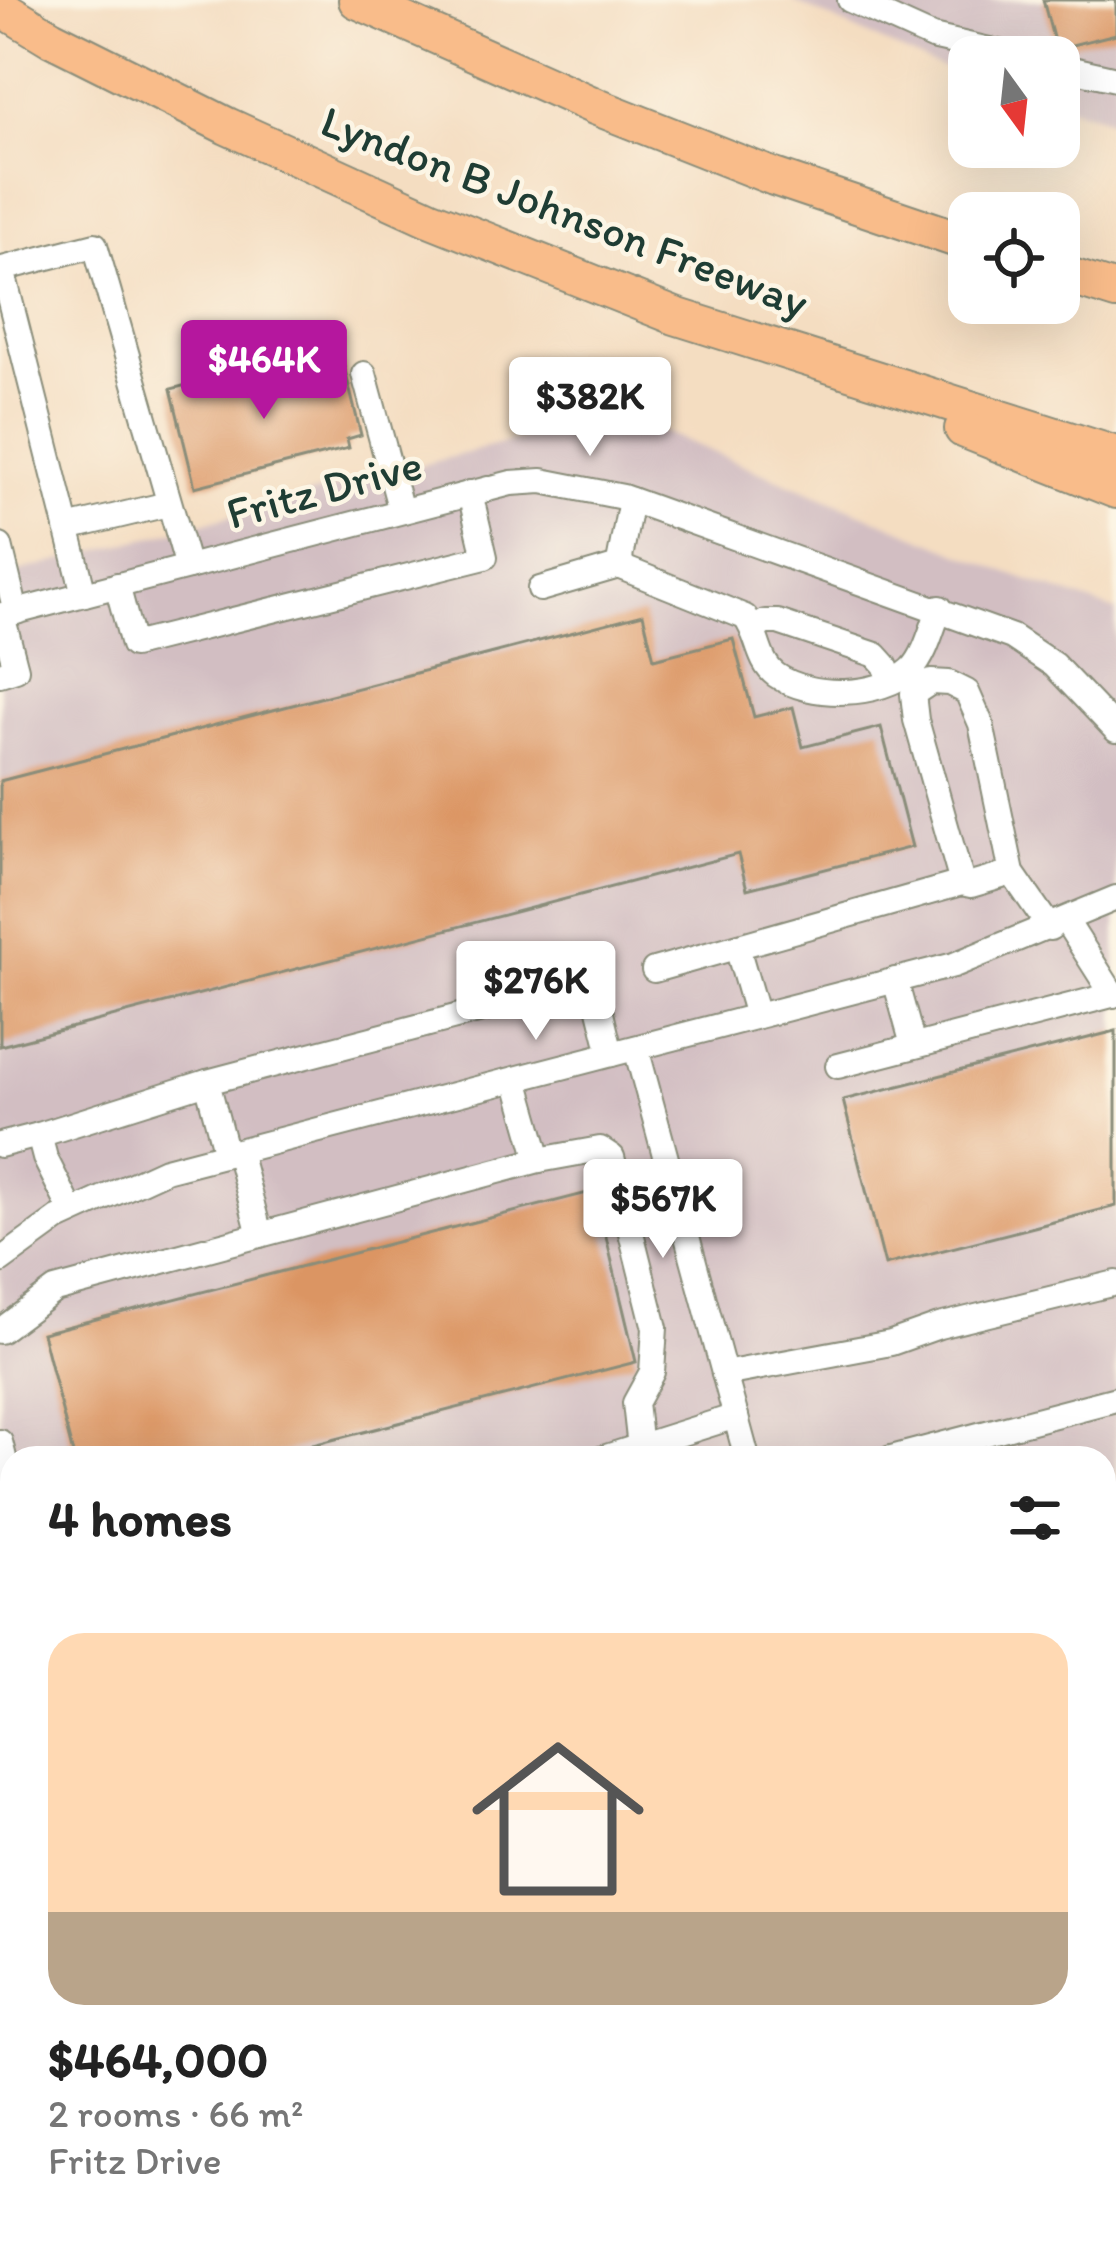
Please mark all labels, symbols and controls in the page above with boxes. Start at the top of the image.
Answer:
north arrow [948,36,1080,168]
map controls [948,36,1080,324]
street label: Lyndon B Johnson Freeway [314,93,816,329]
button: locate [948,192,1080,324]
pin: $464K [180,320,348,422]
text: $464K [208,335,320,382]
pin: $382K [506,357,674,459]
text: $382K [536,372,644,419]
street label: Fritz Drive [220,436,428,540]
pin: $276K [452,941,620,1043]
text: $276K [483,956,589,1003]
pin: $567K [579,1159,747,1261]
text: $567K [610,1174,716,1221]
icon: filters [1002,1485,1068,1551]
text: 4 homes [48,1488,232,1549]
icon: home [450,1711,666,1927]
text: $464,000 [48,2029,268,2090]
text: 2 rooms · 66 m² [48,2090,303,2137]
text: Fritz Drive [48,2137,222,2184]

